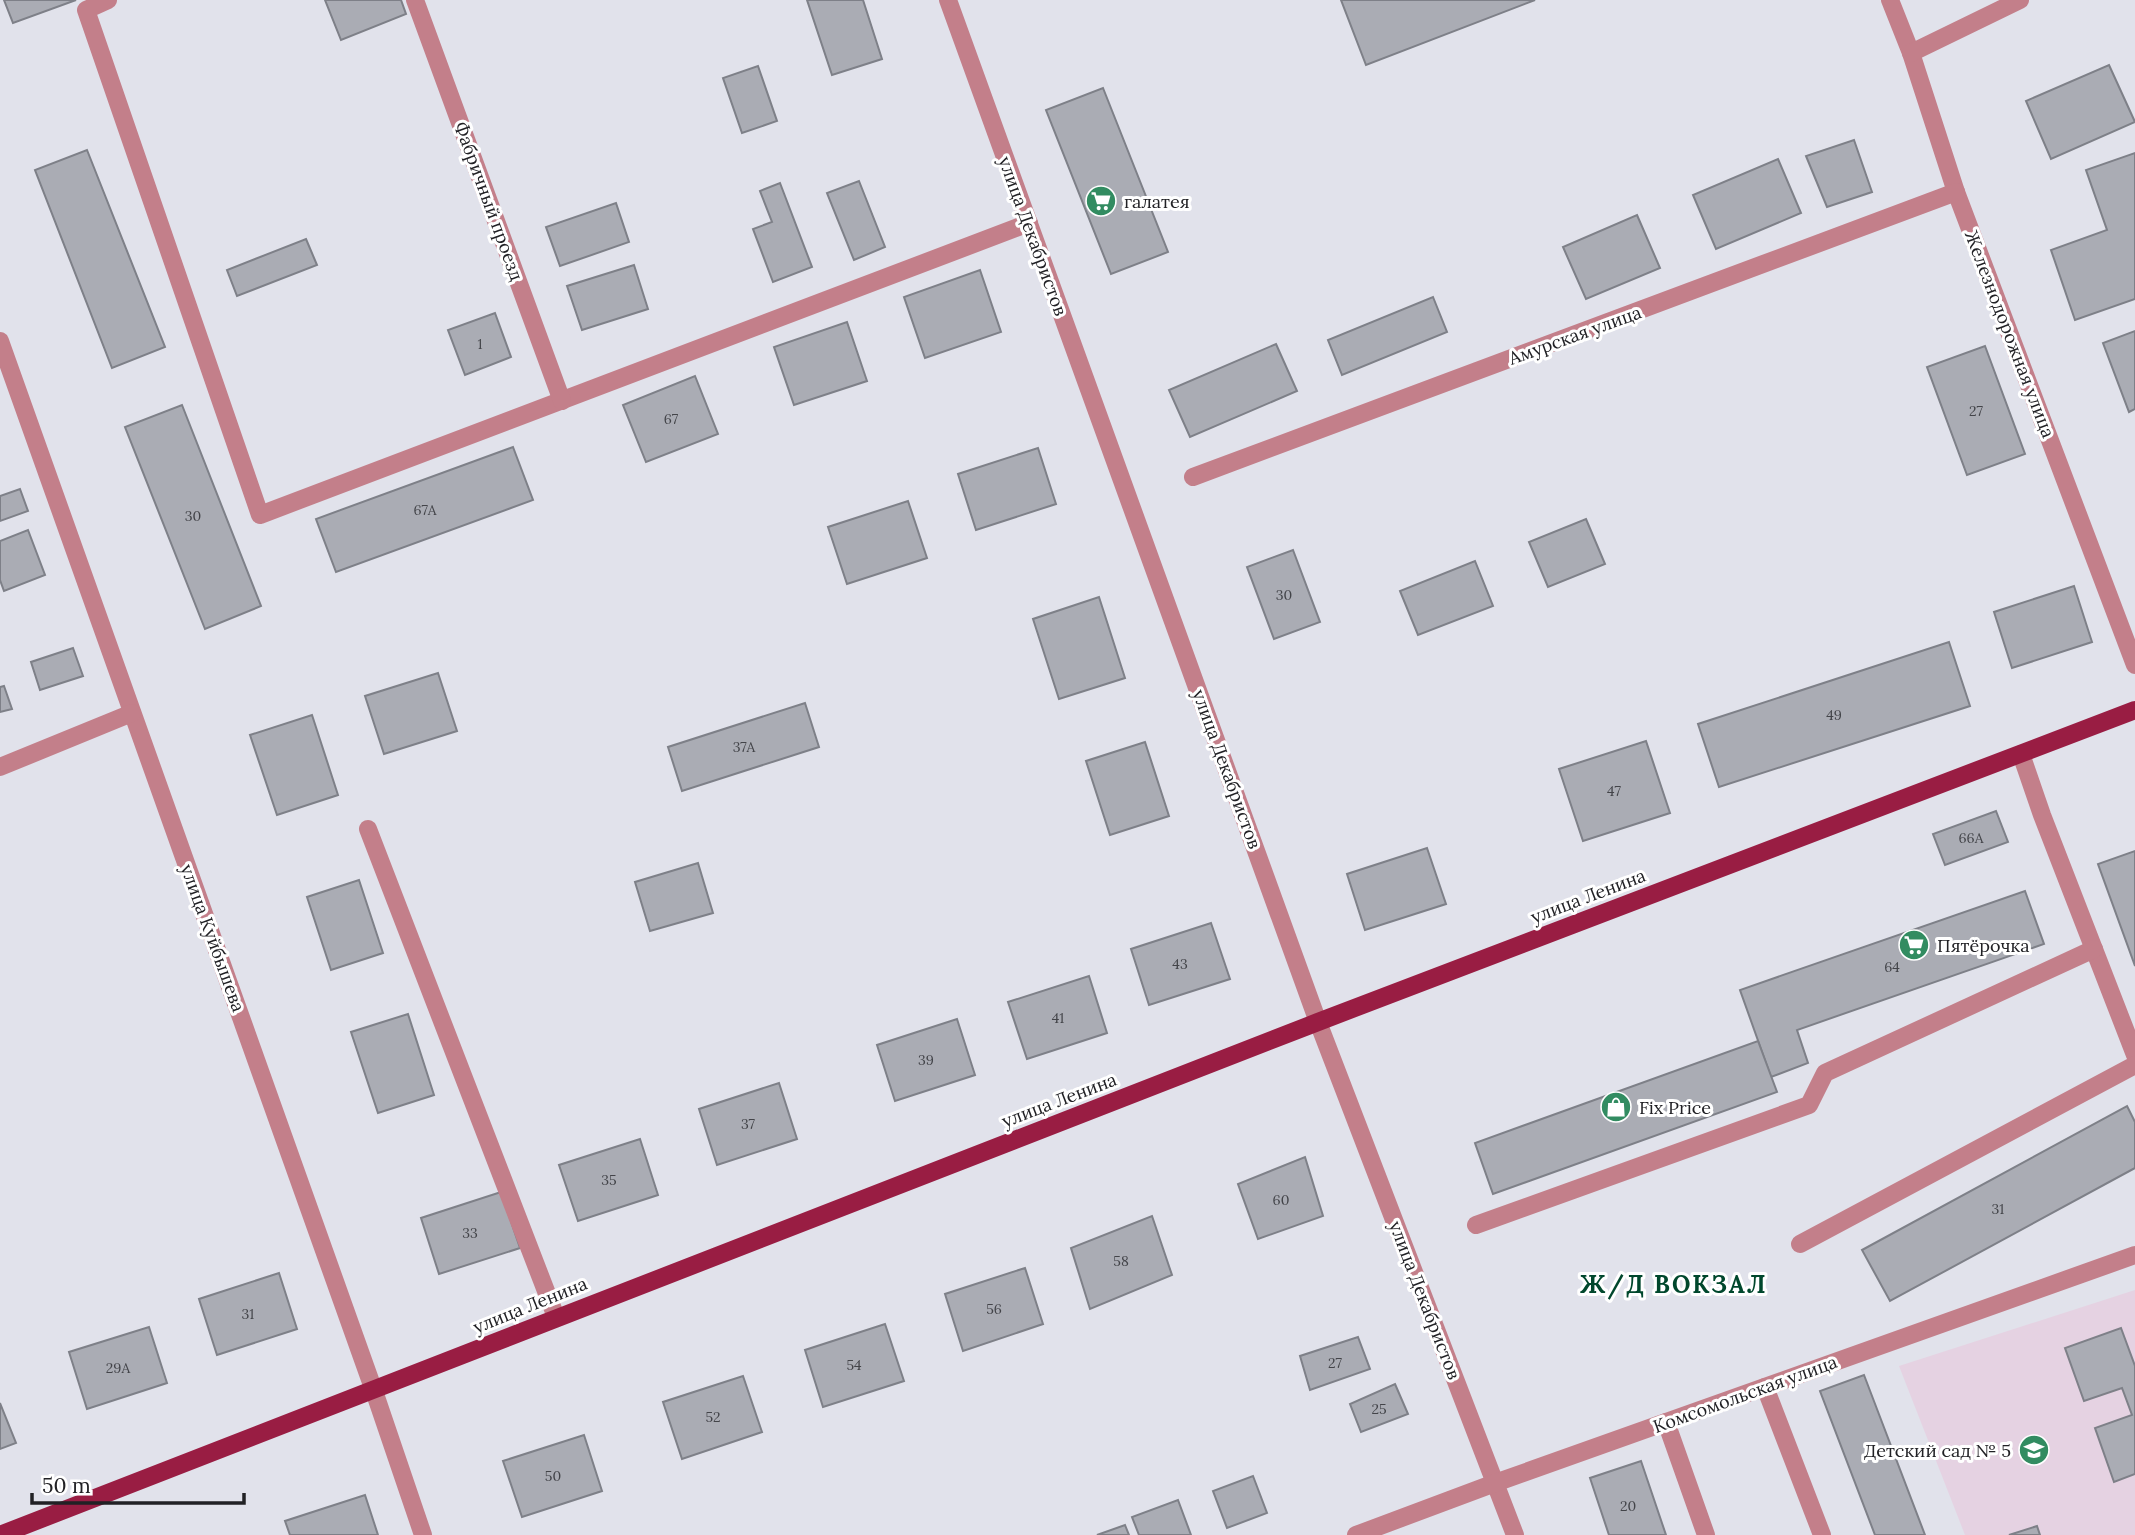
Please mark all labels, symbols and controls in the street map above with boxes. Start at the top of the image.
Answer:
street label: Фабричный проезд [450,118,529,284]
street label: улица Декабристов [993,153,1073,319]
supermarket icon: галатея [1084,184,1118,218]
place label: галатея [1124,190,1190,213]
street label: Железнодорожная улица [1960,227,2060,441]
street label: Амурская улица [1505,300,1645,370]
house number: 1 [477,335,483,353]
house number: 27 [1969,402,1984,420]
house number: 67 [664,410,679,428]
house number: 67А [414,501,437,519]
house number: 30 [185,507,201,525]
house number: 30 [1276,586,1292,604]
street label: улица Декабристов [1187,686,1267,852]
house number: 49 [1826,706,1842,724]
house number: 37А [733,738,755,756]
house number: 47 [1607,782,1622,800]
house number: 66А [1959,829,1984,847]
street label: улица Куйбышева [176,861,250,1015]
street label: улица Ленина [1527,864,1649,928]
supermarket icon: Пятёрочка [1897,928,1931,962]
place label: Пятёрочка [1937,934,2029,957]
house number: 43 [1172,955,1188,973]
house number: 64 [1884,958,1900,976]
house number: 41 [1052,1009,1064,1027]
house number: 39 [918,1051,934,1069]
street label: улица Ленина [998,1068,1120,1132]
shop icon: Fix Price [1599,1090,1633,1124]
place label: Fix Price [1639,1096,1711,1119]
house number: 37 [741,1115,756,1133]
house number: 35 [601,1171,617,1189]
house number: 60 [1273,1191,1289,1209]
house number: 31 [1992,1200,2004,1218]
street label: улица Декабристов [1384,1218,1466,1382]
house number: 33 [462,1224,478,1242]
house number: 58 [1113,1252,1129,1270]
district label: Ж/Д ВОКЗАЛ [1580,1269,1768,1300]
street label: улица Ленина [469,1272,591,1338]
house number: 56 [986,1300,1002,1318]
house number: 31 [242,1305,254,1323]
street label: Комсомольская улица [1650,1350,1840,1438]
house number: 27 [1328,1354,1343,1372]
house number: 54 [846,1356,862,1374]
house number: 29А [106,1359,130,1377]
house number: 25 [1371,1400,1387,1418]
house number: 52 [705,1408,721,1426]
school or university icon: Детский сад № 5 [2017,1433,2051,1467]
place label: Детский сад № 5 [1864,1439,2011,1462]
scale bar [32,1462,243,1506]
house number: 50 [545,1467,561,1485]
text: 50 m [42,1472,91,1499]
house number: 20 [1620,1497,1636,1515]

